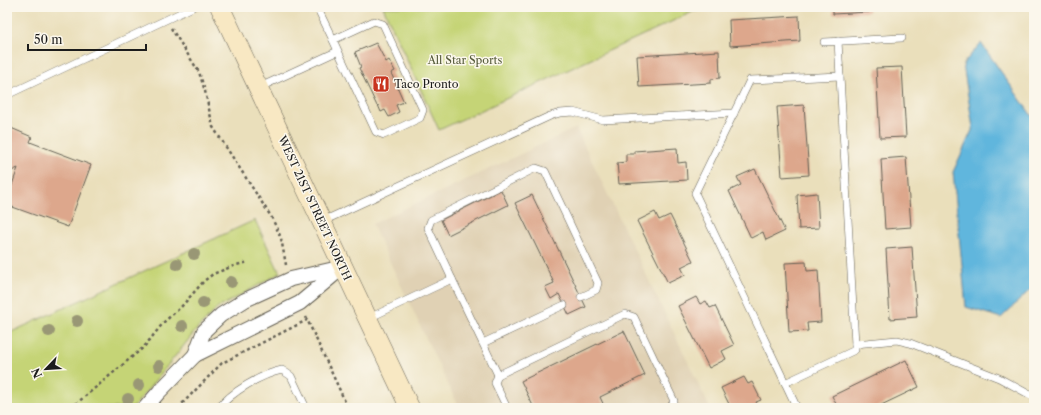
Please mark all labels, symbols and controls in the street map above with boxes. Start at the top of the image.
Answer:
scale bar [28,26,146,52]
text: 50 m [34,32,63,47]
park label: All Star Sports [427,53,503,67]
restaurant icon: Taco Pronto [371,74,391,94]
place label: Taco Pronto [394,77,459,91]
street label: WEST 21ST STREET NORTH [275,133,355,283]
north arrow [26,349,66,389]
text: N [28,366,45,381]

